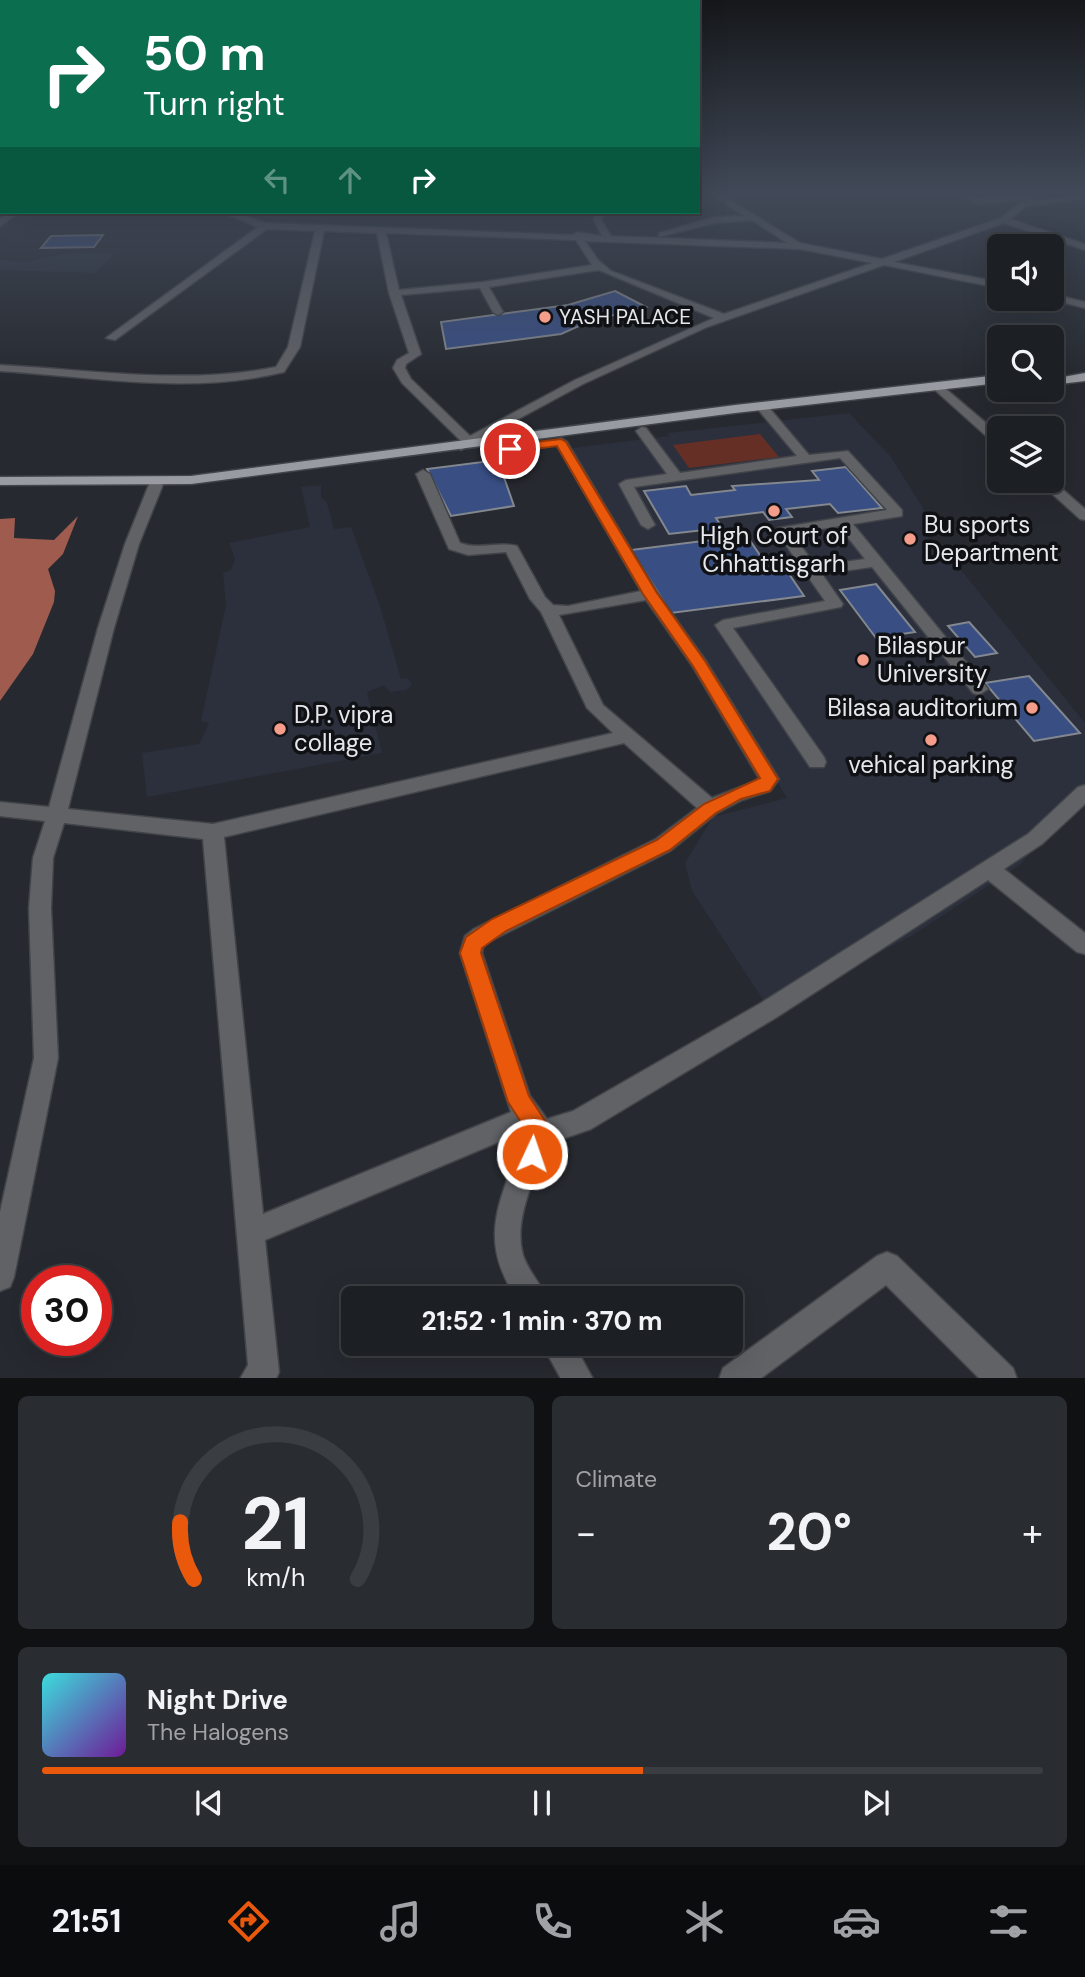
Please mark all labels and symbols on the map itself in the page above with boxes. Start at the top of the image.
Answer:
place label: YASH PALACE [559,303,691,331]
marker: YASH PALACE [537,309,553,325]
pin [480,419,540,479]
marker: High Court of Chhattisgarh [766,503,782,519]
place label: Bu sports Department [924,509,1059,568]
place label: High Court of Chhattisgarh [700,520,848,579]
marker: Bu sports Department [902,531,918,547]
place label: Bilaspur University [877,630,987,689]
marker: Bilaspur University [855,652,871,668]
place label: Bilasa auditorium [827,692,1018,723]
place label: D.P. vipra collage [294,699,393,758]
marker: Bilasa auditorium [1024,700,1040,716]
marker: D.P. vipra collage [272,721,288,737]
marker: vehical parking [923,732,939,748]
place label: vehical parking [848,749,1014,780]
position arrow [495,1117,569,1191]
speed limit sign: 30 [21,1265,112,1356]

